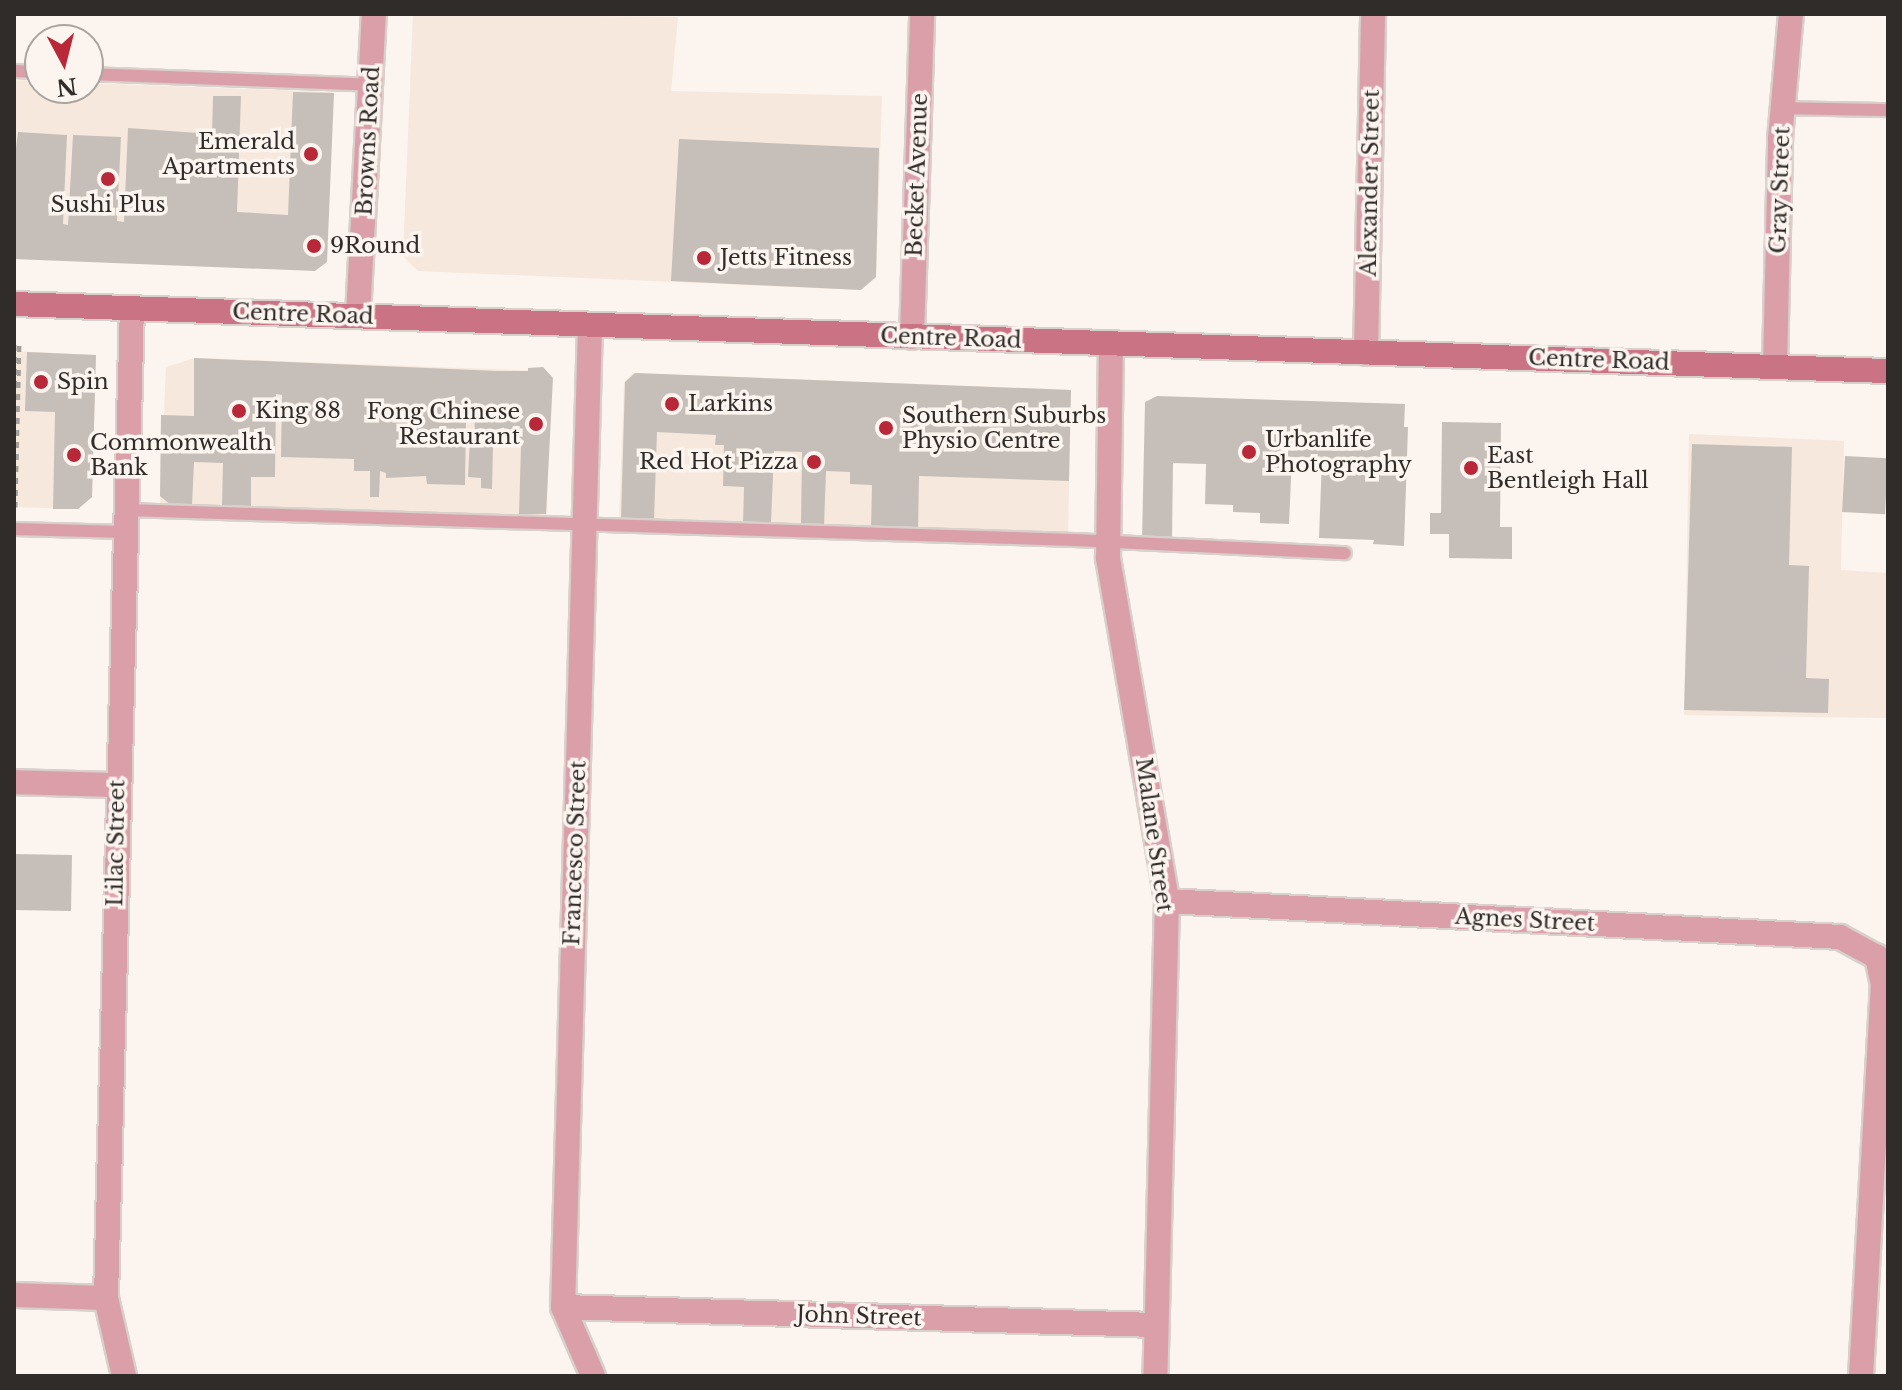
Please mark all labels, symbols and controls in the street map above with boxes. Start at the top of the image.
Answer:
north arrow [24,24,104,104]
street label: Browns Road [351,66,385,216]
text: N [55,72,79,101]
street label: Alexander Street [1355,89,1385,277]
street label: Becket Avenue [901,92,933,258]
street label: Gray Street [1765,126,1795,254]
place label: Emerald Apartments [162,128,295,180]
marker: Emerald Apartments [302,145,320,163]
marker: Sushi Plus [99,170,117,188]
place label: Sushi Plus [51,192,165,218]
place label: 9Round [330,233,420,259]
marker: 9Round [305,237,323,255]
place label: Jetts Fitness [720,245,852,271]
marker: Jetts Fitness [695,249,713,267]
street label: Centre Road [232,298,374,330]
street label: Centre Road [880,322,1022,354]
street label: Centre Road [1528,344,1670,376]
place label: Spin [57,369,109,395]
marker: Spin [32,373,50,391]
place label: Larkins [688,391,773,417]
marker: Larkins [663,395,681,413]
place label: King 88 [255,398,341,424]
place label: Fong Chinese Restaurant [366,398,520,450]
marker: King 88 [230,402,248,420]
place label: Southern Suburbs Physio Centre [902,402,1106,454]
marker: Fong Chinese Restaurant [527,415,545,433]
marker: Southern Suburbs Physio Centre [877,419,895,437]
place label: Urbanlife Photography [1265,426,1412,478]
place label: Commonwealth Bank [90,429,272,480]
place label: East Bentleigh Hall [1487,442,1649,494]
marker: Urbanlife Photography [1240,443,1258,461]
marker: Commonwealth Bank [65,446,83,464]
place label: Red Hot Pizza [639,449,798,475]
marker: Red Hot Pizza [805,453,823,471]
marker: East Bentleigh Hall [1462,459,1480,477]
street label: Malane Street [1130,756,1178,914]
street label: Francesco Street [559,760,591,946]
street label: Lilac Street [102,779,130,907]
street label: Agnes Street [1454,903,1596,937]
street label: John Street [796,1301,922,1331]

